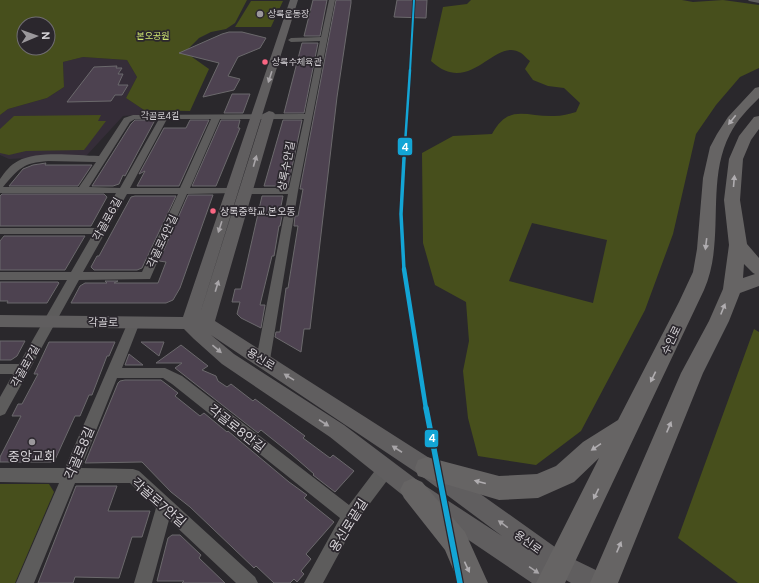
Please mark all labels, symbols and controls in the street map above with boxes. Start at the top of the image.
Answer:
place label: 상록운동장 [268,8,309,20]
marker: 상록운동장 [255,9,265,19]
north arrow [16,16,56,56]
park label: 본오공원 [136,30,170,42]
text: N [39,31,53,40]
place label: 상록수체육관 [272,56,322,68]
marker: 상록수체육관 [260,57,270,67]
one-way arrow [267,72,273,84]
street label: 각골로4길 [141,110,179,122]
one-way arrow [728,114,737,125]
line badge: 4 [397,137,413,156]
street label: 상록수안길 [274,140,298,192]
text: 4 [401,140,409,154]
one-way arrow [252,155,258,167]
one-way arrow [730,175,737,187]
street label: 각골로6길 [89,195,125,243]
place label: 상록중학교.본오동 [220,205,296,218]
marker: 상록중학교.본오동 [208,206,218,216]
street label: 각골로4안길 [144,212,180,270]
one-way arrow [217,222,223,234]
one-way arrow [703,238,709,250]
one-way arrow [214,279,220,291]
one-way arrow [721,302,727,314]
street label: 각골로 [88,315,118,329]
street label: 수인로 [658,323,684,357]
street label: 각골로7길 [8,342,42,390]
one-way arrow [212,345,222,354]
street label: 용신로 [244,345,278,373]
one-way arrow [650,371,656,383]
one-way arrow [284,373,294,381]
street label: 각골로8안길 [205,401,269,456]
one-way arrow [319,419,329,427]
one-way arrow [667,421,673,433]
street label: 각골로8길 [61,424,98,482]
line badge: 4 [424,429,439,448]
text: 4 [428,431,436,445]
marker: 중앙교회 [27,437,37,447]
one-way arrow [591,443,601,451]
one-way arrow [392,445,402,453]
place label: 중앙교회 [8,448,56,465]
street label: 각골로7안길 [128,474,189,531]
one-way arrow [473,479,486,485]
one-way arrow [593,488,599,499]
street label: 용신로끝길 [325,495,371,555]
one-way arrow [498,520,509,528]
street label: 용신로 [512,527,544,557]
one-way arrow [616,541,622,553]
one-way arrow [464,561,470,572]
one-way arrow [528,566,539,574]

